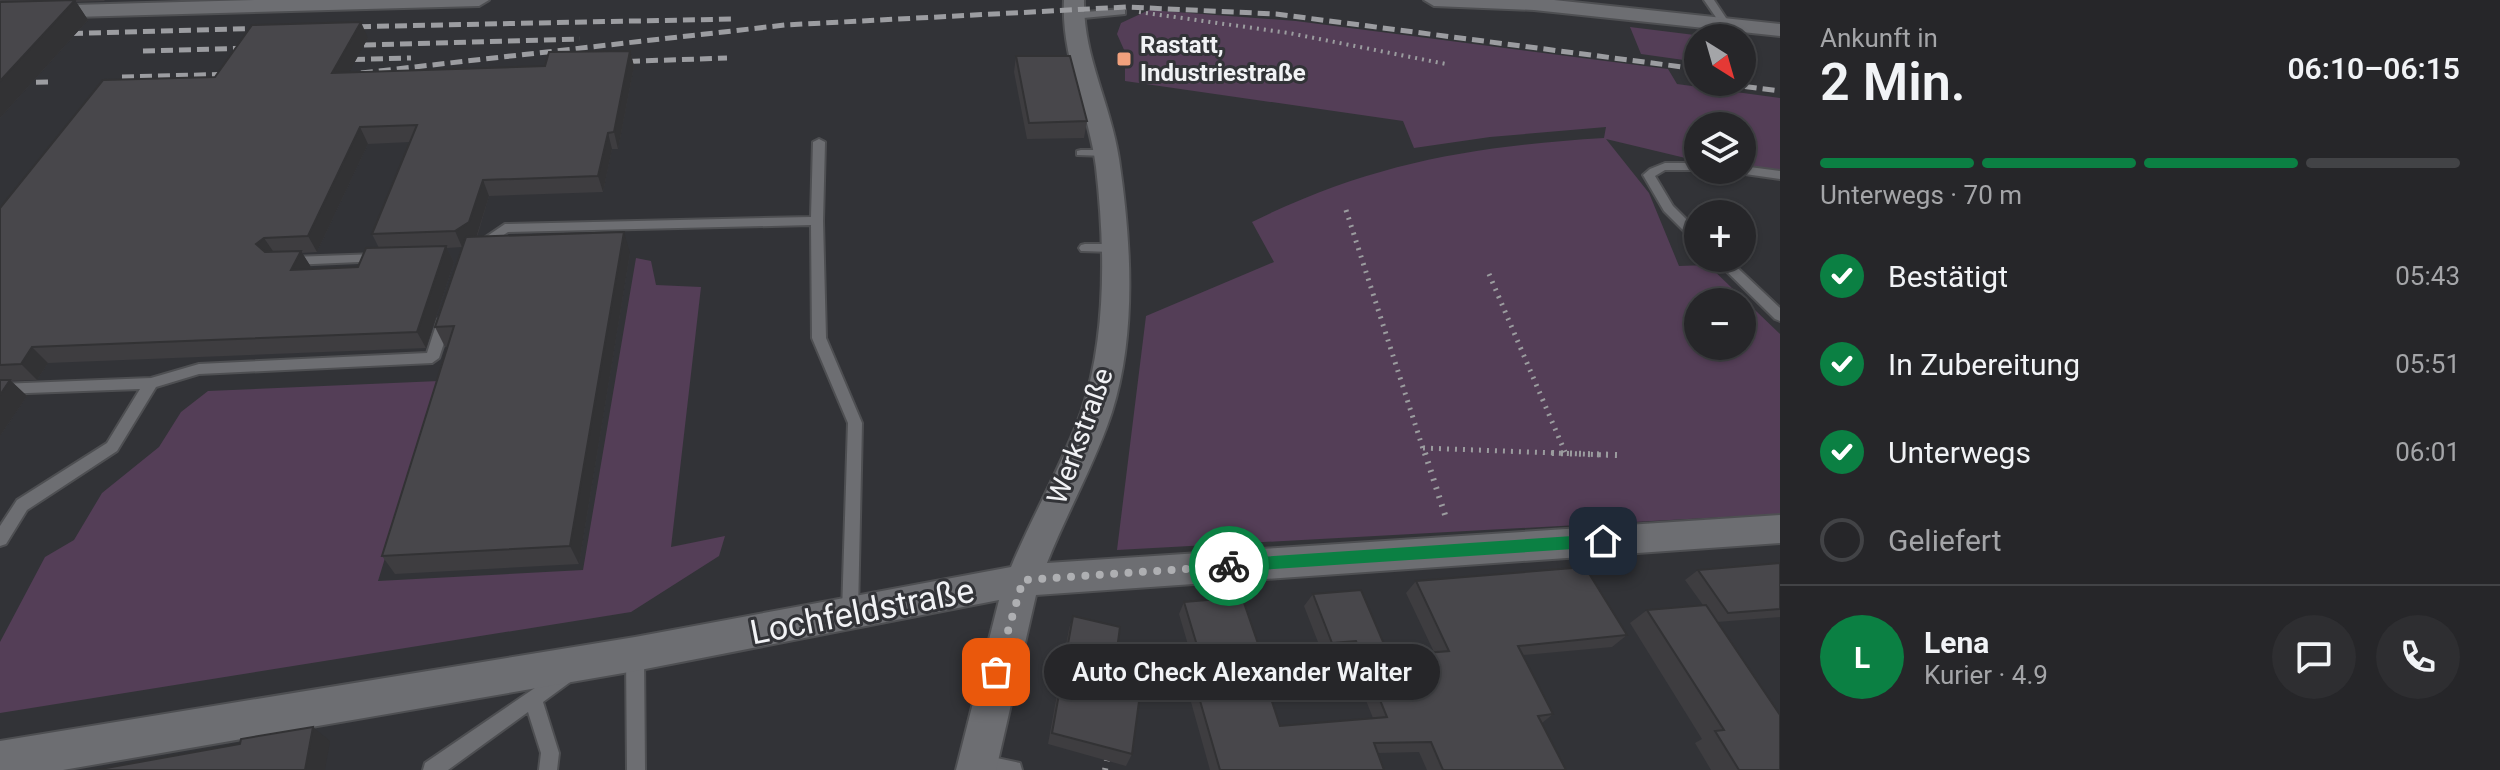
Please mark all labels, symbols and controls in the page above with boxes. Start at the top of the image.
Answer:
text: Ankunft in [1820,23,1938,53]
north arrow [1684,24,1756,96]
map controls [1684,24,1756,360]
place label: Rastatt, Industriestraße [1140,31,1306,87]
marker: Rastatt, Industriestraße [1115,50,1133,68]
text: 06:10–06:15 [2287,51,2460,86]
text: 2 Min. [1820,52,1965,113]
button: layers [1684,112,1756,184]
text: Unterwegs · 70 m [1820,180,2022,210]
button: + [1684,200,1756,272]
icon: check [1820,254,1864,298]
text: Bestätigt [1888,259,2008,294]
text: 05:43 [2395,261,2460,291]
button: − [1684,288,1756,360]
icon: check [1820,342,1864,386]
text: In Zubereitung [1888,347,2080,382]
text: 05:51 [2395,349,2460,379]
street label: Werkstraße [1040,364,1120,508]
icon: check [1820,430,1864,474]
text: Unterwegs [1888,435,2031,470]
text: 06:01 [2395,437,2460,467]
pin [1569,507,1637,575]
icon: home [1581,519,1625,563]
text: Geliefert [1888,523,2002,558]
courier [1189,526,1269,606]
icon: bike [1207,544,1251,588]
street label: Lochfeldstraße [747,570,977,652]
button: chat [2272,615,2356,699]
button: phone [2376,615,2460,699]
text: Lena [1924,625,1989,660]
pin [962,638,1030,706]
text: L [1854,640,1870,675]
callout: Auto Check Alexander Walter [1044,644,1440,700]
icon: bag [974,650,1018,694]
text: Auto Check Alexander Walter [1072,657,1412,687]
text: Kurier · 4.9 [1924,660,2048,690]

